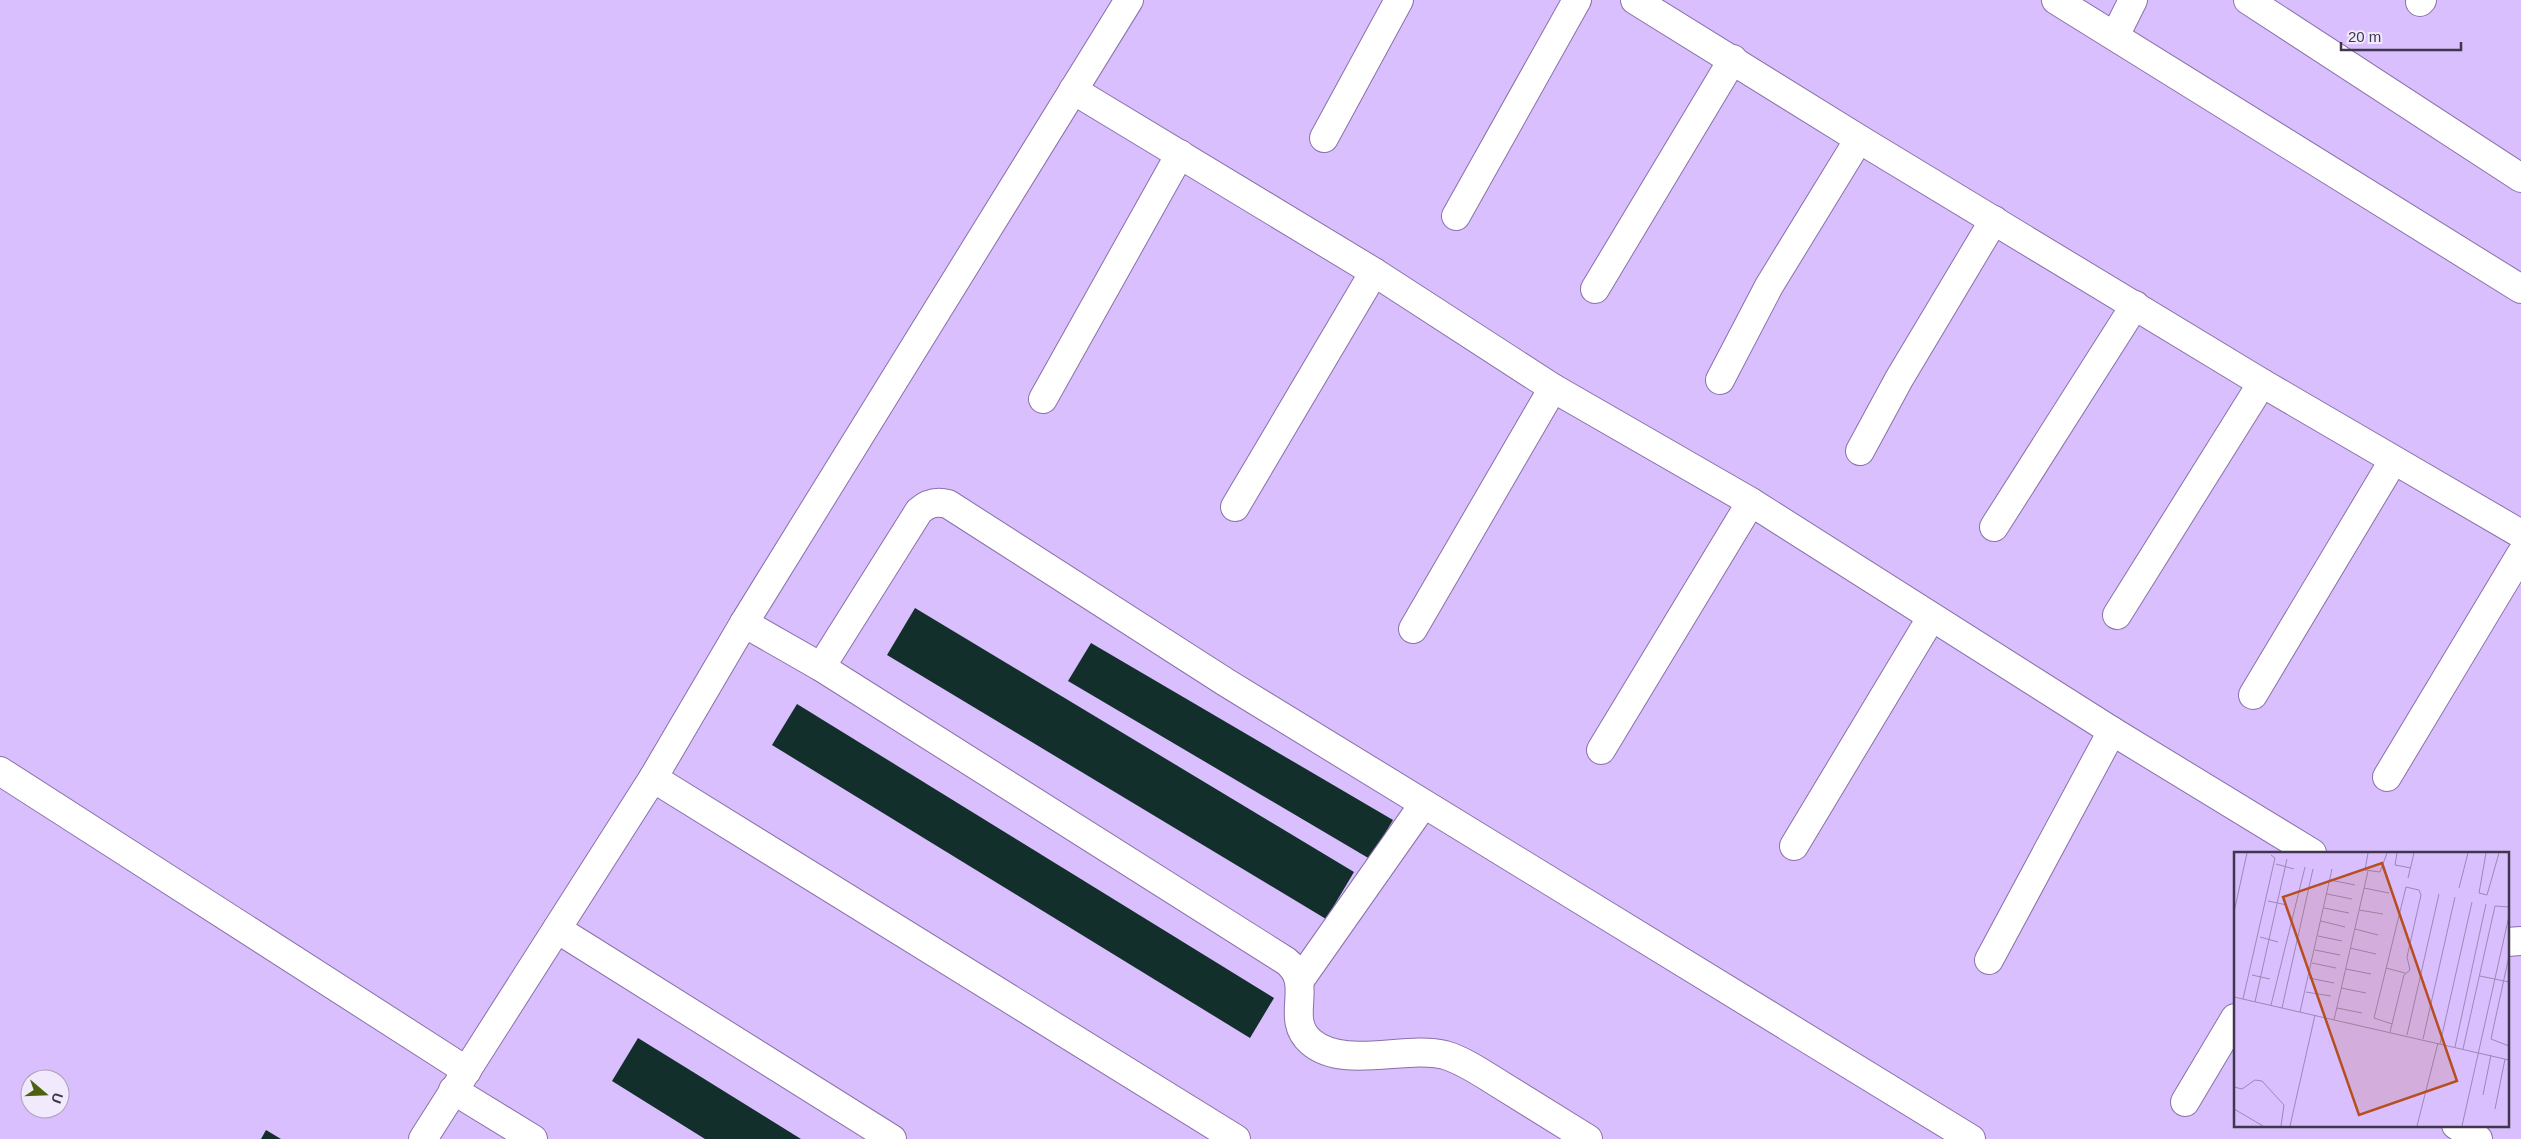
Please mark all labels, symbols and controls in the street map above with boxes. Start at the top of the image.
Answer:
scale bar [2341,20,2461,52]
text: 20 m [2348,28,2381,45]
inset map [2234,852,2508,1126]
north arrow [20,1069,70,1119]
text: U [48,1091,67,1106]

